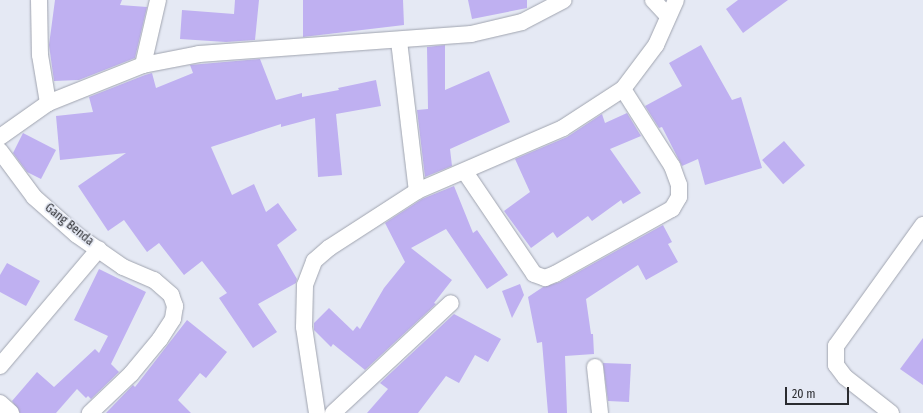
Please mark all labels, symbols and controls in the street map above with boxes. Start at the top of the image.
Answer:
street label: Gang Benda [42,201,96,249]
scale bar [787,379,851,405]
text: 20 m [792,387,816,401]

